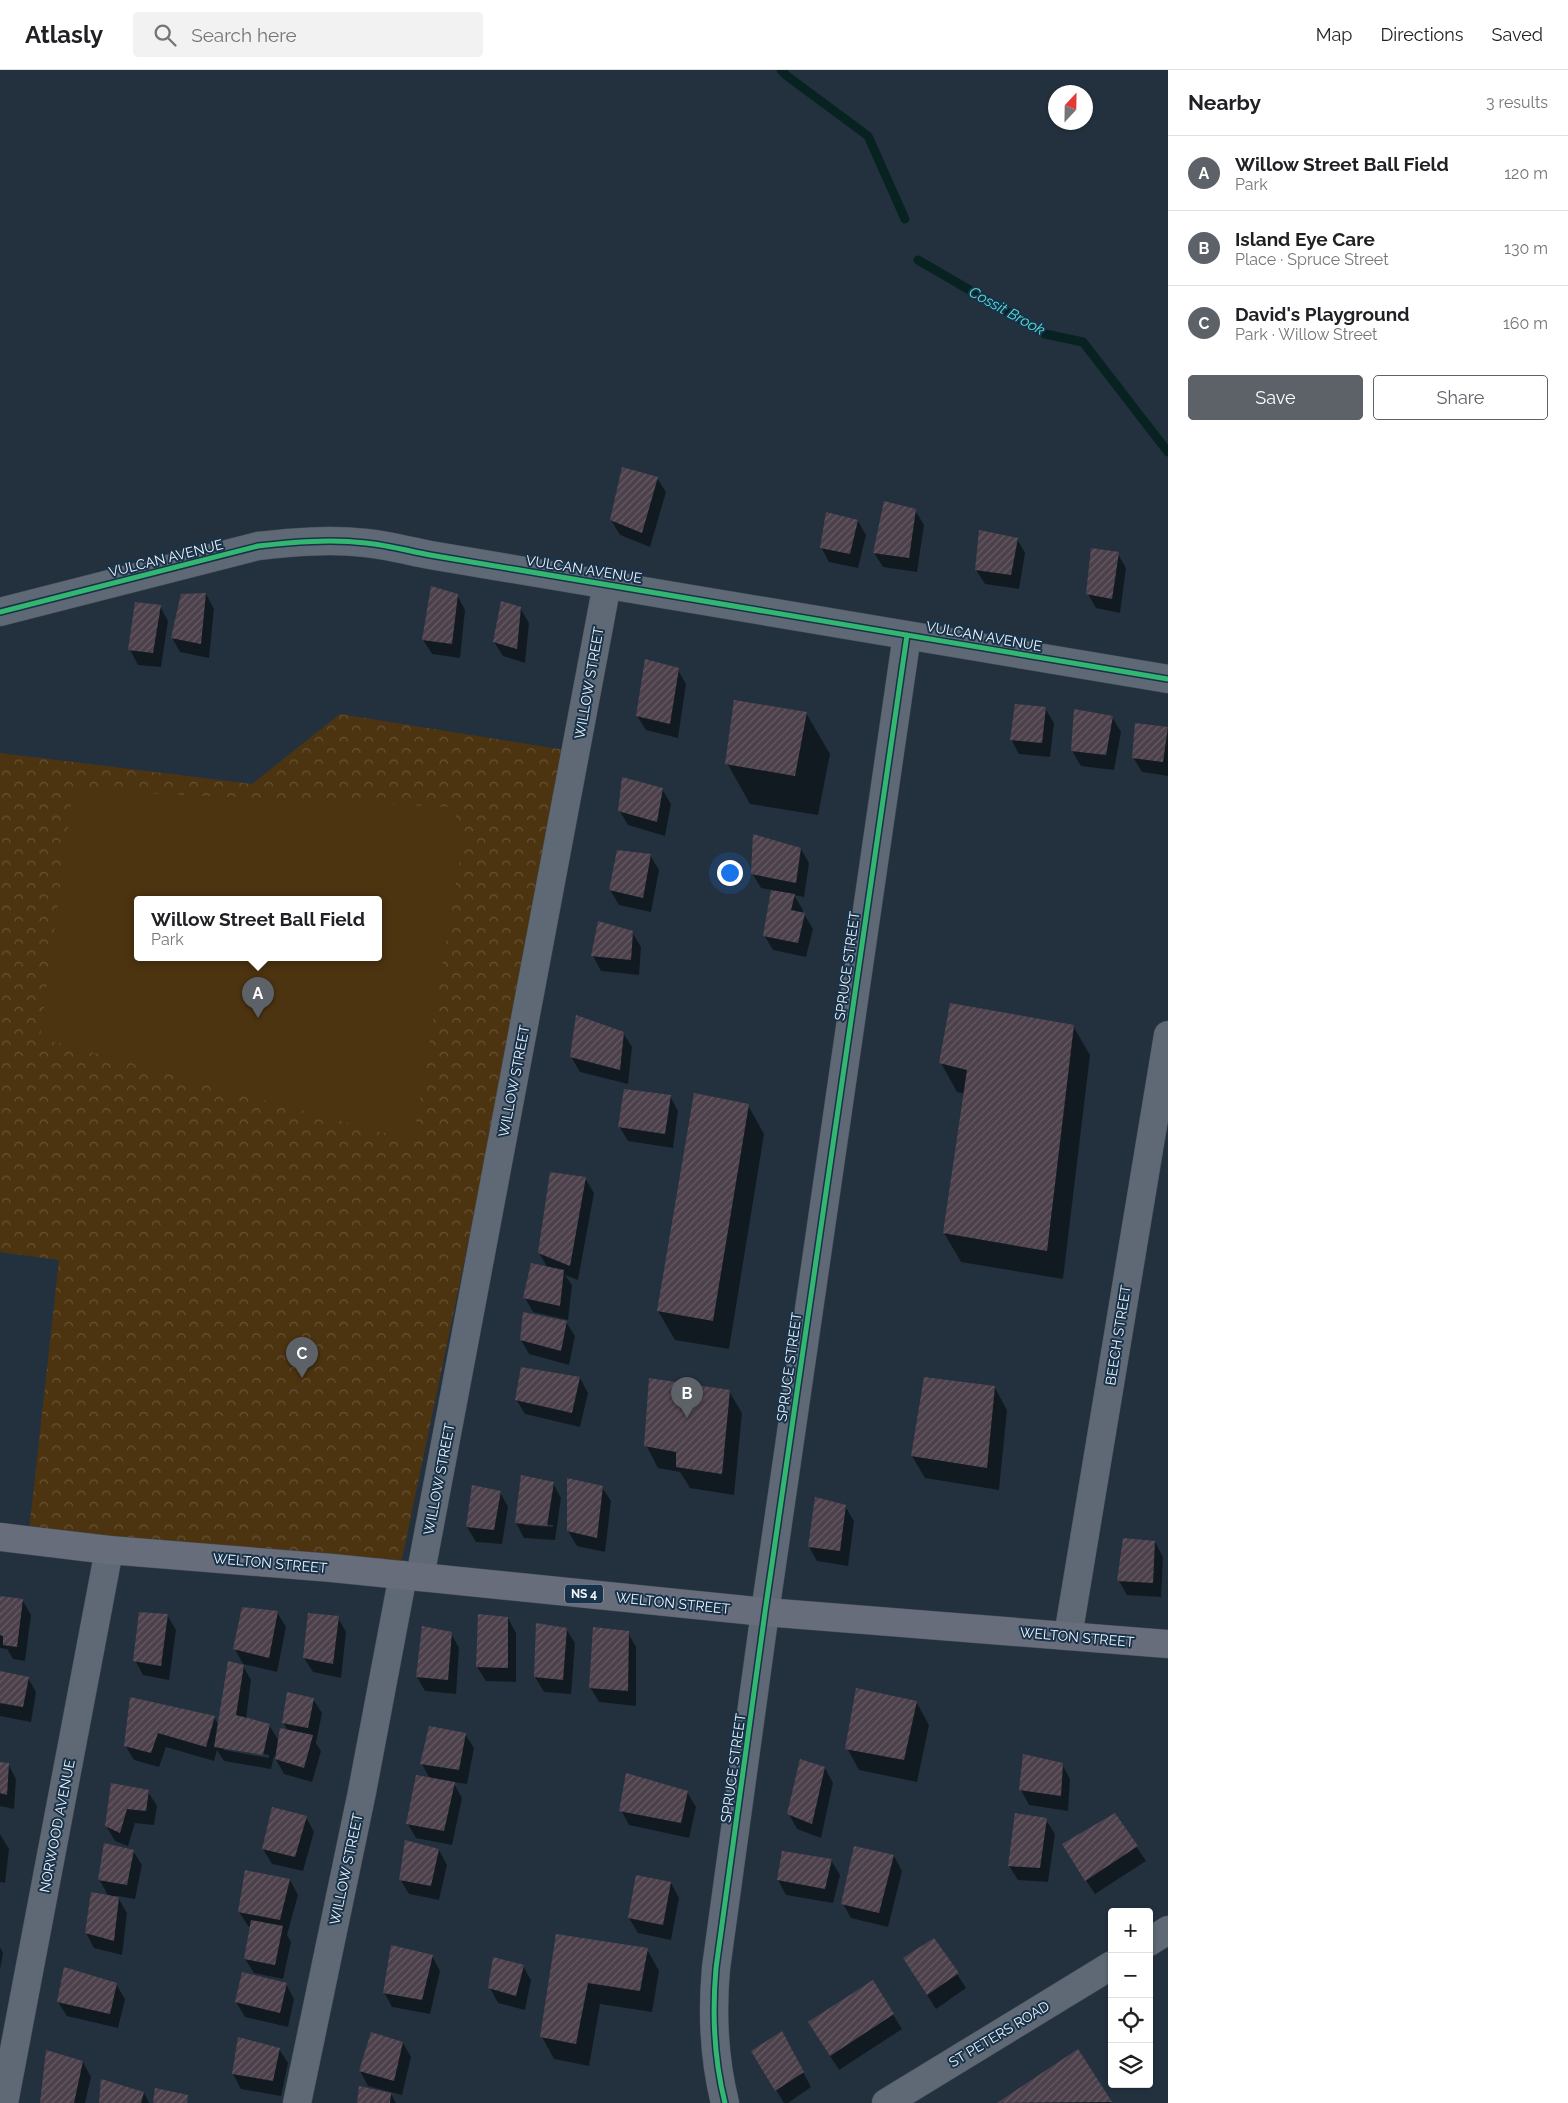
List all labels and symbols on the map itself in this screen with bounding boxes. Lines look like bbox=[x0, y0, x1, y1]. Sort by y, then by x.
north arrow bbox=[1048, 85, 1093, 130]
water label: Cossit Brook bbox=[966, 283, 1048, 339]
street label: VULCAN AVENUE bbox=[107, 536, 225, 580]
street label: VULCAN AVENUE bbox=[525, 552, 643, 586]
street label: VULCAN AVENUE bbox=[925, 618, 1043, 654]
street label: WILLOW STREET bbox=[571, 625, 607, 740]
your location bbox=[717, 860, 743, 886]
street label: SPRUCE STREET bbox=[831, 910, 863, 1022]
pin: A bbox=[242, 977, 274, 1018]
street label: WILLOW STREET bbox=[495, 1023, 533, 1138]
street label: BEECH STREET bbox=[1102, 1283, 1134, 1386]
street label: SPRUCE STREET bbox=[773, 1311, 805, 1423]
pin: C bbox=[286, 1337, 318, 1378]
pin: B bbox=[671, 1377, 703, 1418]
street label: WILLOW STREET bbox=[420, 1421, 458, 1536]
street label: WELTON STREET bbox=[212, 1550, 328, 1576]
road number: NS 4 bbox=[565, 1585, 603, 1604]
street label: WELTON STREET bbox=[615, 1589, 731, 1617]
street label: WELTON STREET bbox=[1019, 1624, 1135, 1650]
street label: SPRUCE STREET bbox=[717, 1712, 749, 1824]
street label: NORWOOD AVENUE bbox=[36, 1758, 78, 1894]
street label: WILLOW STREET bbox=[326, 1811, 366, 1926]
street label: ST PETERS ROAD bbox=[946, 1998, 1052, 2070]

